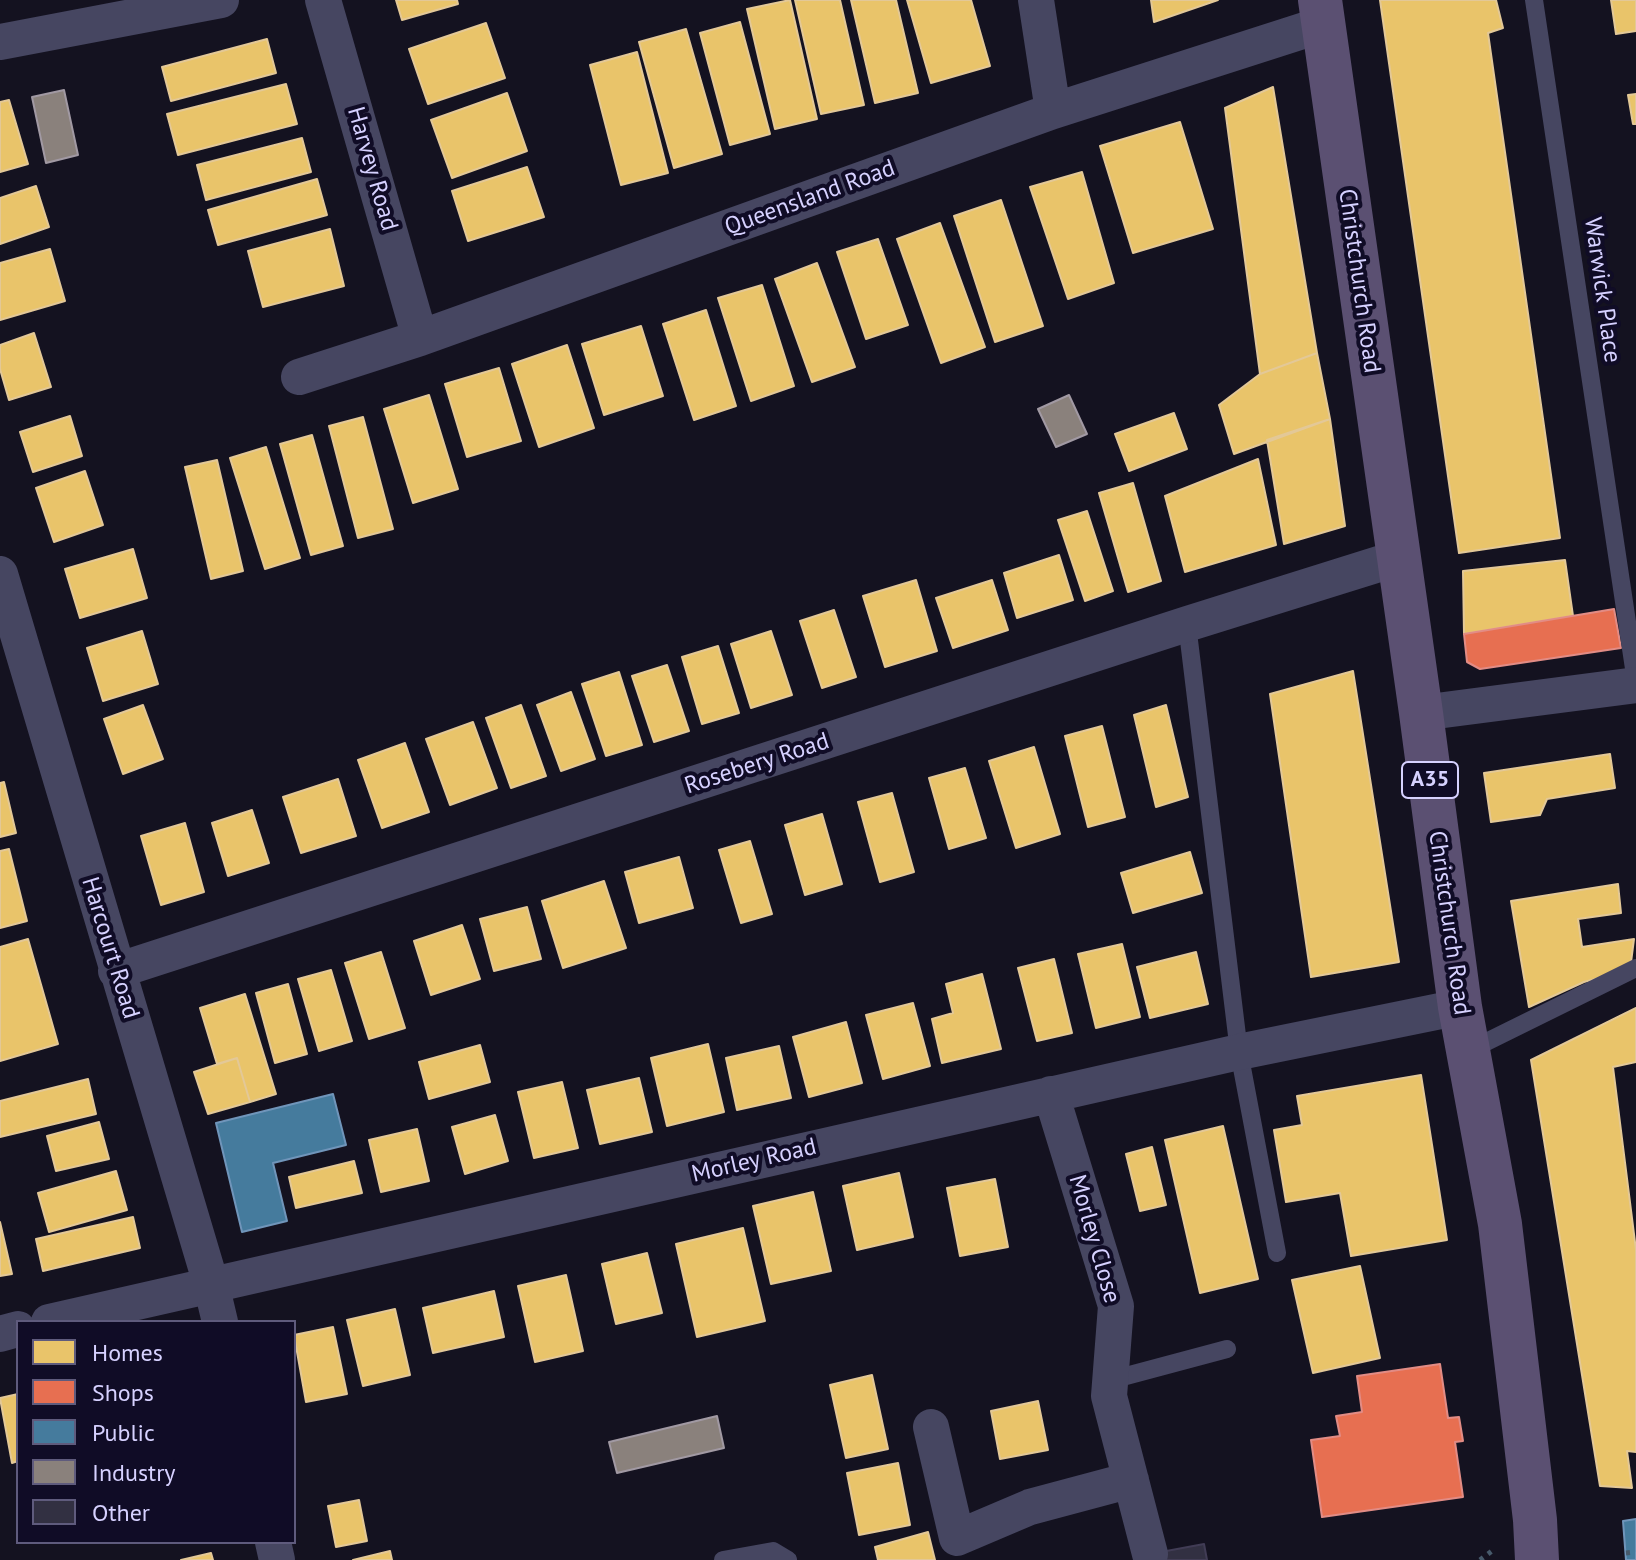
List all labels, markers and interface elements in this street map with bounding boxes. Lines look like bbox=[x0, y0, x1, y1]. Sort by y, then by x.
street label: Harvey Road bbox=[341, 104, 403, 234]
street label: Queensland Road bbox=[721, 154, 899, 242]
street label: Christchurch Road bbox=[1332, 187, 1386, 375]
street label: Warwick Place bbox=[1578, 215, 1626, 365]
street label: Rosebery Road bbox=[681, 727, 833, 801]
road number: A35 bbox=[1402, 762, 1458, 798]
street label: Christchurch Road bbox=[1422, 829, 1476, 1017]
street label: Harcourt Road bbox=[75, 874, 145, 1022]
street label: Morley Road bbox=[689, 1133, 819, 1189]
street label: Morley Close bbox=[1062, 1172, 1126, 1306]
legend bbox=[16, 1320, 296, 1544]
text: Homes bbox=[92, 1337, 163, 1368]
text: Shops bbox=[92, 1377, 154, 1408]
text: Public bbox=[92, 1417, 155, 1448]
text: Industry bbox=[92, 1457, 176, 1488]
text: Other bbox=[92, 1497, 150, 1528]

